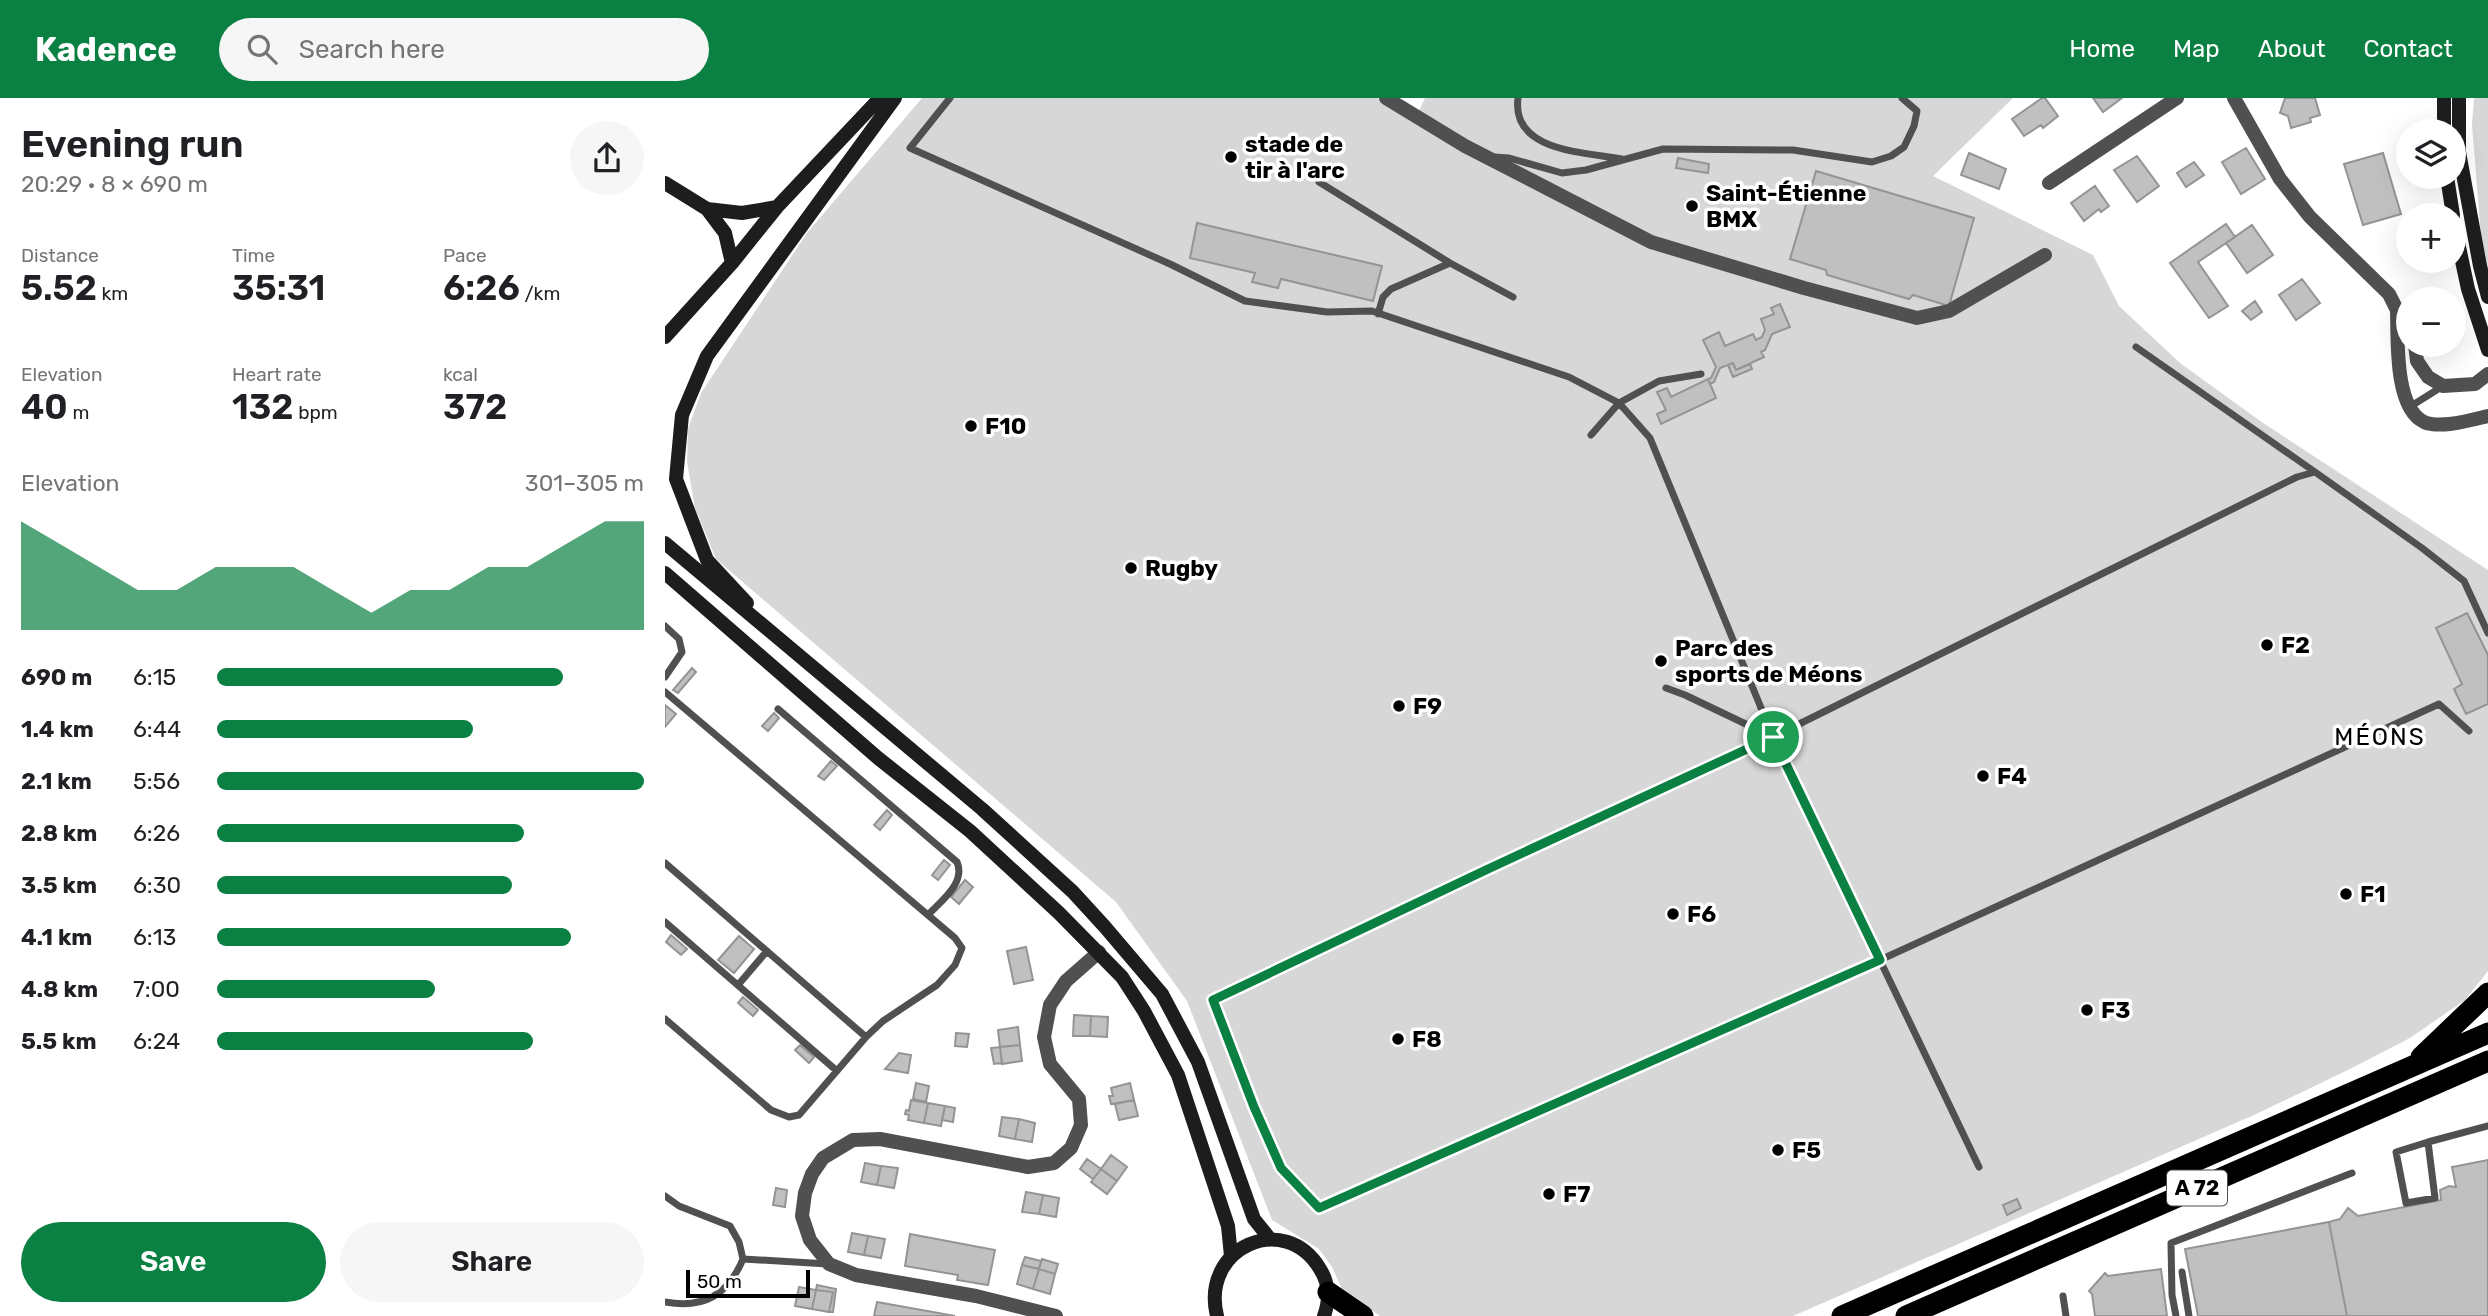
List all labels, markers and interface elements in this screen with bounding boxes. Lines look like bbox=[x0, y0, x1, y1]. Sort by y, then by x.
search box bbox=[219, 18, 709, 81]
text: Kadence bbox=[35, 30, 177, 69]
icon: search bbox=[243, 30, 281, 68]
text: Search here bbox=[299, 34, 445, 65]
text: Home bbox=[2069, 35, 2135, 63]
text: Map bbox=[2173, 35, 2220, 63]
text: About bbox=[2258, 35, 2326, 63]
text: Contact bbox=[2364, 35, 2453, 63]
map controls bbox=[2396, 119, 2466, 357]
button: layers bbox=[2396, 119, 2466, 189]
text: Evening run bbox=[21, 121, 244, 167]
button: share bbox=[570, 121, 644, 195]
place label: stade de tir à l'arc bbox=[1245, 130, 1345, 184]
marker: stade de tir à l'arc bbox=[1223, 149, 1239, 165]
text: 20:29 · 8 × 690 m bbox=[21, 170, 208, 198]
place label: Saint-Étienne BMX bbox=[1706, 179, 1866, 233]
marker: Saint-Étienne BMX bbox=[1684, 198, 1700, 214]
button: + bbox=[2396, 203, 2466, 273]
text: Distance bbox=[21, 244, 99, 267]
text: Time bbox=[232, 244, 275, 267]
text: Pace bbox=[443, 244, 487, 267]
text: 5.52 bbox=[21, 267, 97, 309]
text: 35:31 bbox=[232, 267, 325, 309]
text: 6:26 bbox=[443, 267, 520, 309]
text: km bbox=[97, 282, 128, 305]
text: /km bbox=[520, 282, 560, 305]
button: − bbox=[2396, 287, 2466, 357]
text: Elevation bbox=[21, 363, 102, 386]
text: Heart rate bbox=[232, 363, 322, 386]
text: kcal bbox=[443, 363, 478, 386]
text: 40 bbox=[21, 386, 68, 428]
text: 132 bbox=[232, 386, 294, 428]
text: 372 bbox=[443, 386, 507, 428]
text: m bbox=[68, 401, 89, 424]
text: bpm bbox=[294, 401, 338, 424]
place label: F10 bbox=[985, 412, 1026, 440]
marker: F10 bbox=[963, 418, 979, 434]
text: Elevation bbox=[21, 469, 120, 497]
text: 301–305 m bbox=[525, 469, 644, 497]
place label: Rugby bbox=[1145, 554, 1218, 582]
marker: Rugby bbox=[1123, 560, 1139, 576]
place label: F2 bbox=[2281, 631, 2310, 659]
place label: Parc des sports de Méons bbox=[1675, 634, 1863, 688]
marker: F2 bbox=[2259, 637, 2275, 653]
marker: Parc des sports de Méons bbox=[1653, 653, 1669, 669]
text: 690 m bbox=[21, 663, 92, 691]
text: 6:15 bbox=[133, 663, 176, 691]
place label: F9 bbox=[1413, 692, 1442, 720]
marker: F9 bbox=[1391, 698, 1407, 714]
pin bbox=[1743, 707, 1803, 767]
text: 1.4 km bbox=[21, 715, 94, 743]
text: 6:44 bbox=[133, 715, 181, 743]
icon: arrive bbox=[1754, 718, 1792, 756]
district label: MÉONS bbox=[2334, 723, 2426, 751]
place label: F4 bbox=[1997, 762, 2027, 790]
text: 2.1 km bbox=[21, 767, 92, 795]
text: 5:56 bbox=[133, 767, 180, 795]
marker: F4 bbox=[1975, 768, 1991, 784]
text: 2.8 km bbox=[21, 819, 97, 847]
text: 6:26 bbox=[133, 819, 180, 847]
text: 3.5 km bbox=[21, 871, 97, 899]
text: 6:30 bbox=[133, 871, 181, 899]
place label: F1 bbox=[2360, 880, 2386, 908]
marker: F1 bbox=[2338, 886, 2354, 902]
place label: F6 bbox=[1687, 900, 1716, 928]
marker: F6 bbox=[1665, 906, 1681, 922]
text: 4.1 km bbox=[21, 923, 92, 951]
text: 6:13 bbox=[133, 923, 176, 951]
text: 4.8 km bbox=[21, 975, 98, 1003]
text: 7:00 bbox=[133, 975, 180, 1003]
place label: F3 bbox=[2101, 996, 2130, 1024]
marker: F3 bbox=[2079, 1002, 2095, 1018]
place label: F8 bbox=[1412, 1025, 1442, 1053]
text: 5.5 km bbox=[21, 1027, 97, 1055]
text: 6:24 bbox=[133, 1027, 180, 1055]
marker: F8 bbox=[1390, 1031, 1406, 1047]
place label: F5 bbox=[1792, 1136, 1821, 1164]
marker: F5 bbox=[1770, 1142, 1786, 1158]
road number: A 72 bbox=[2167, 1170, 2227, 1206]
place label: F7 bbox=[1563, 1180, 1590, 1208]
marker: F7 bbox=[1541, 1186, 1557, 1202]
button: Save bbox=[21, 1222, 326, 1302]
button: Share bbox=[340, 1222, 644, 1302]
scale bar bbox=[686, 1267, 810, 1299]
text: 50 m bbox=[697, 1270, 742, 1293]

